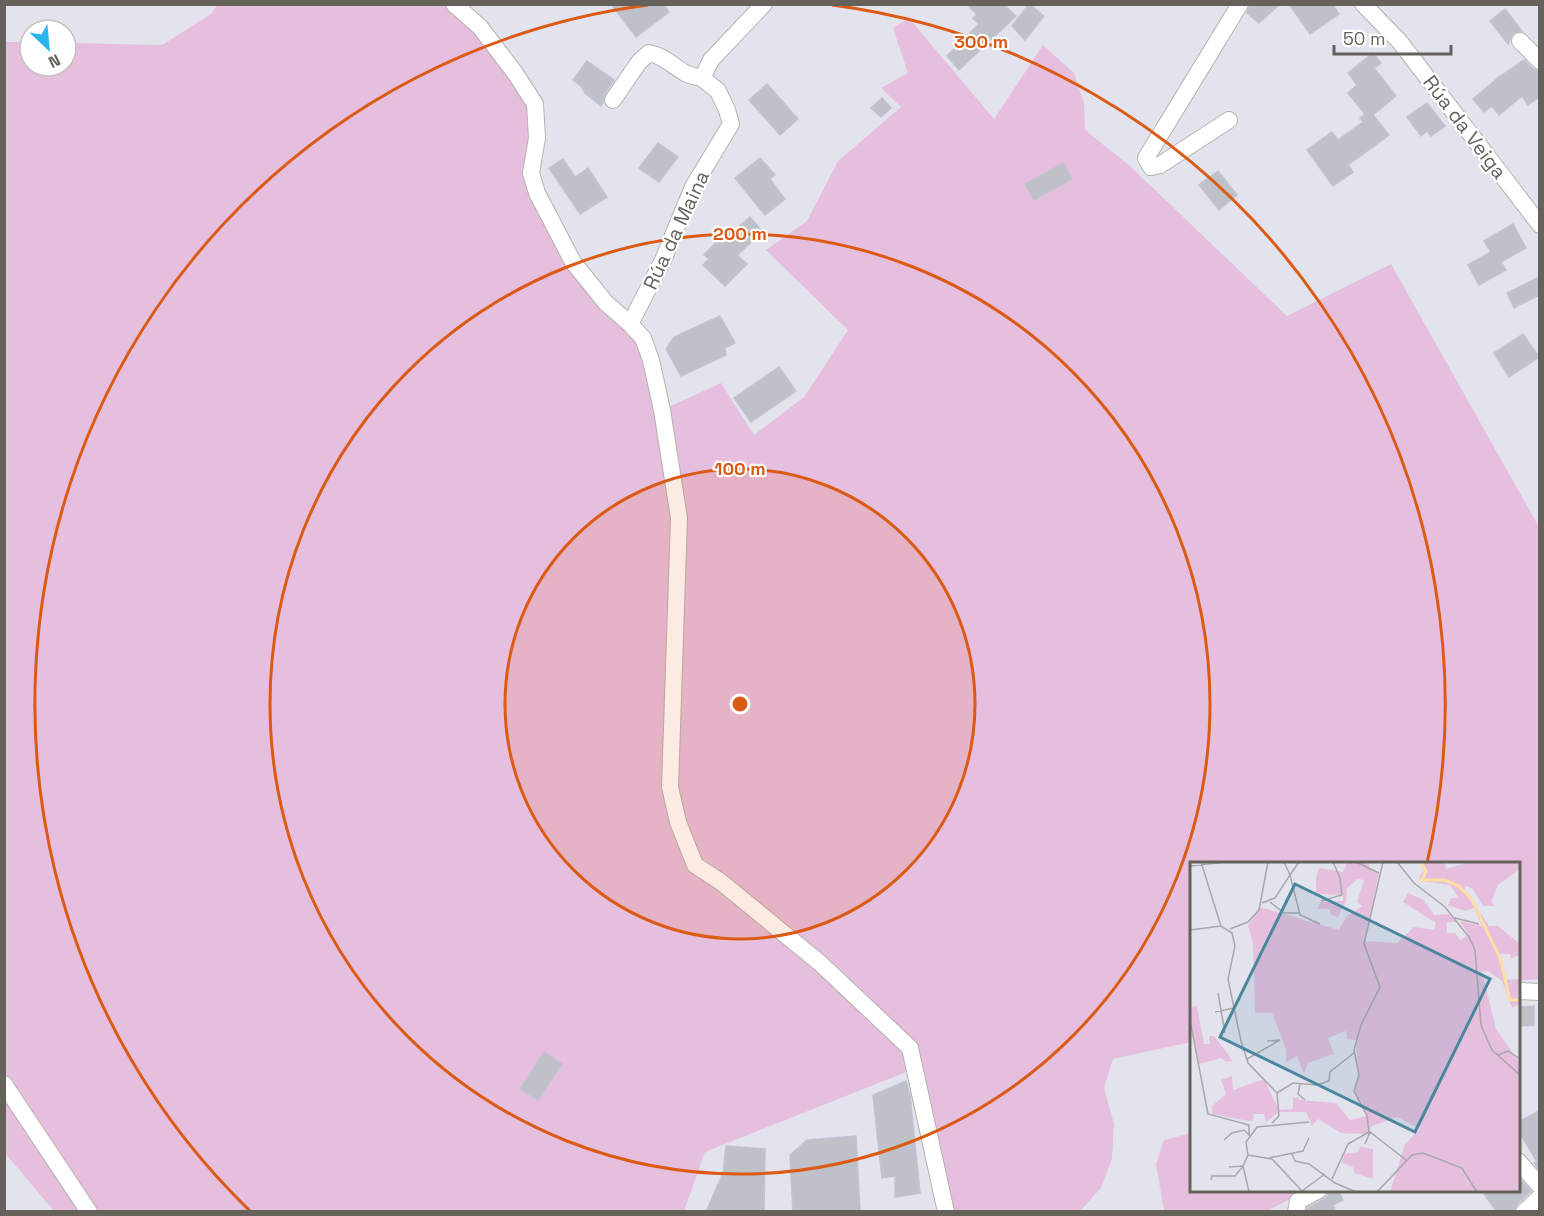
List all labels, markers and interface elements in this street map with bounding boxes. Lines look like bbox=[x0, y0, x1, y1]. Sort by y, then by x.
north arrow bbox=[18, 18, 78, 78]
scale bar bbox=[1334, 18, 1451, 56]
text: 50 m bbox=[1343, 27, 1385, 50]
text: 300 m bbox=[954, 30, 1008, 53]
text: N bbox=[45, 49, 64, 73]
street label: Rúa da Veiga bbox=[1417, 70, 1513, 184]
street label: Rúa da Maina bbox=[637, 166, 715, 294]
text: 200 m bbox=[713, 222, 767, 245]
text: 100 m bbox=[714, 457, 766, 480]
centre of rings bbox=[730, 694, 750, 714]
inset map bbox=[1190, 862, 1520, 1192]

